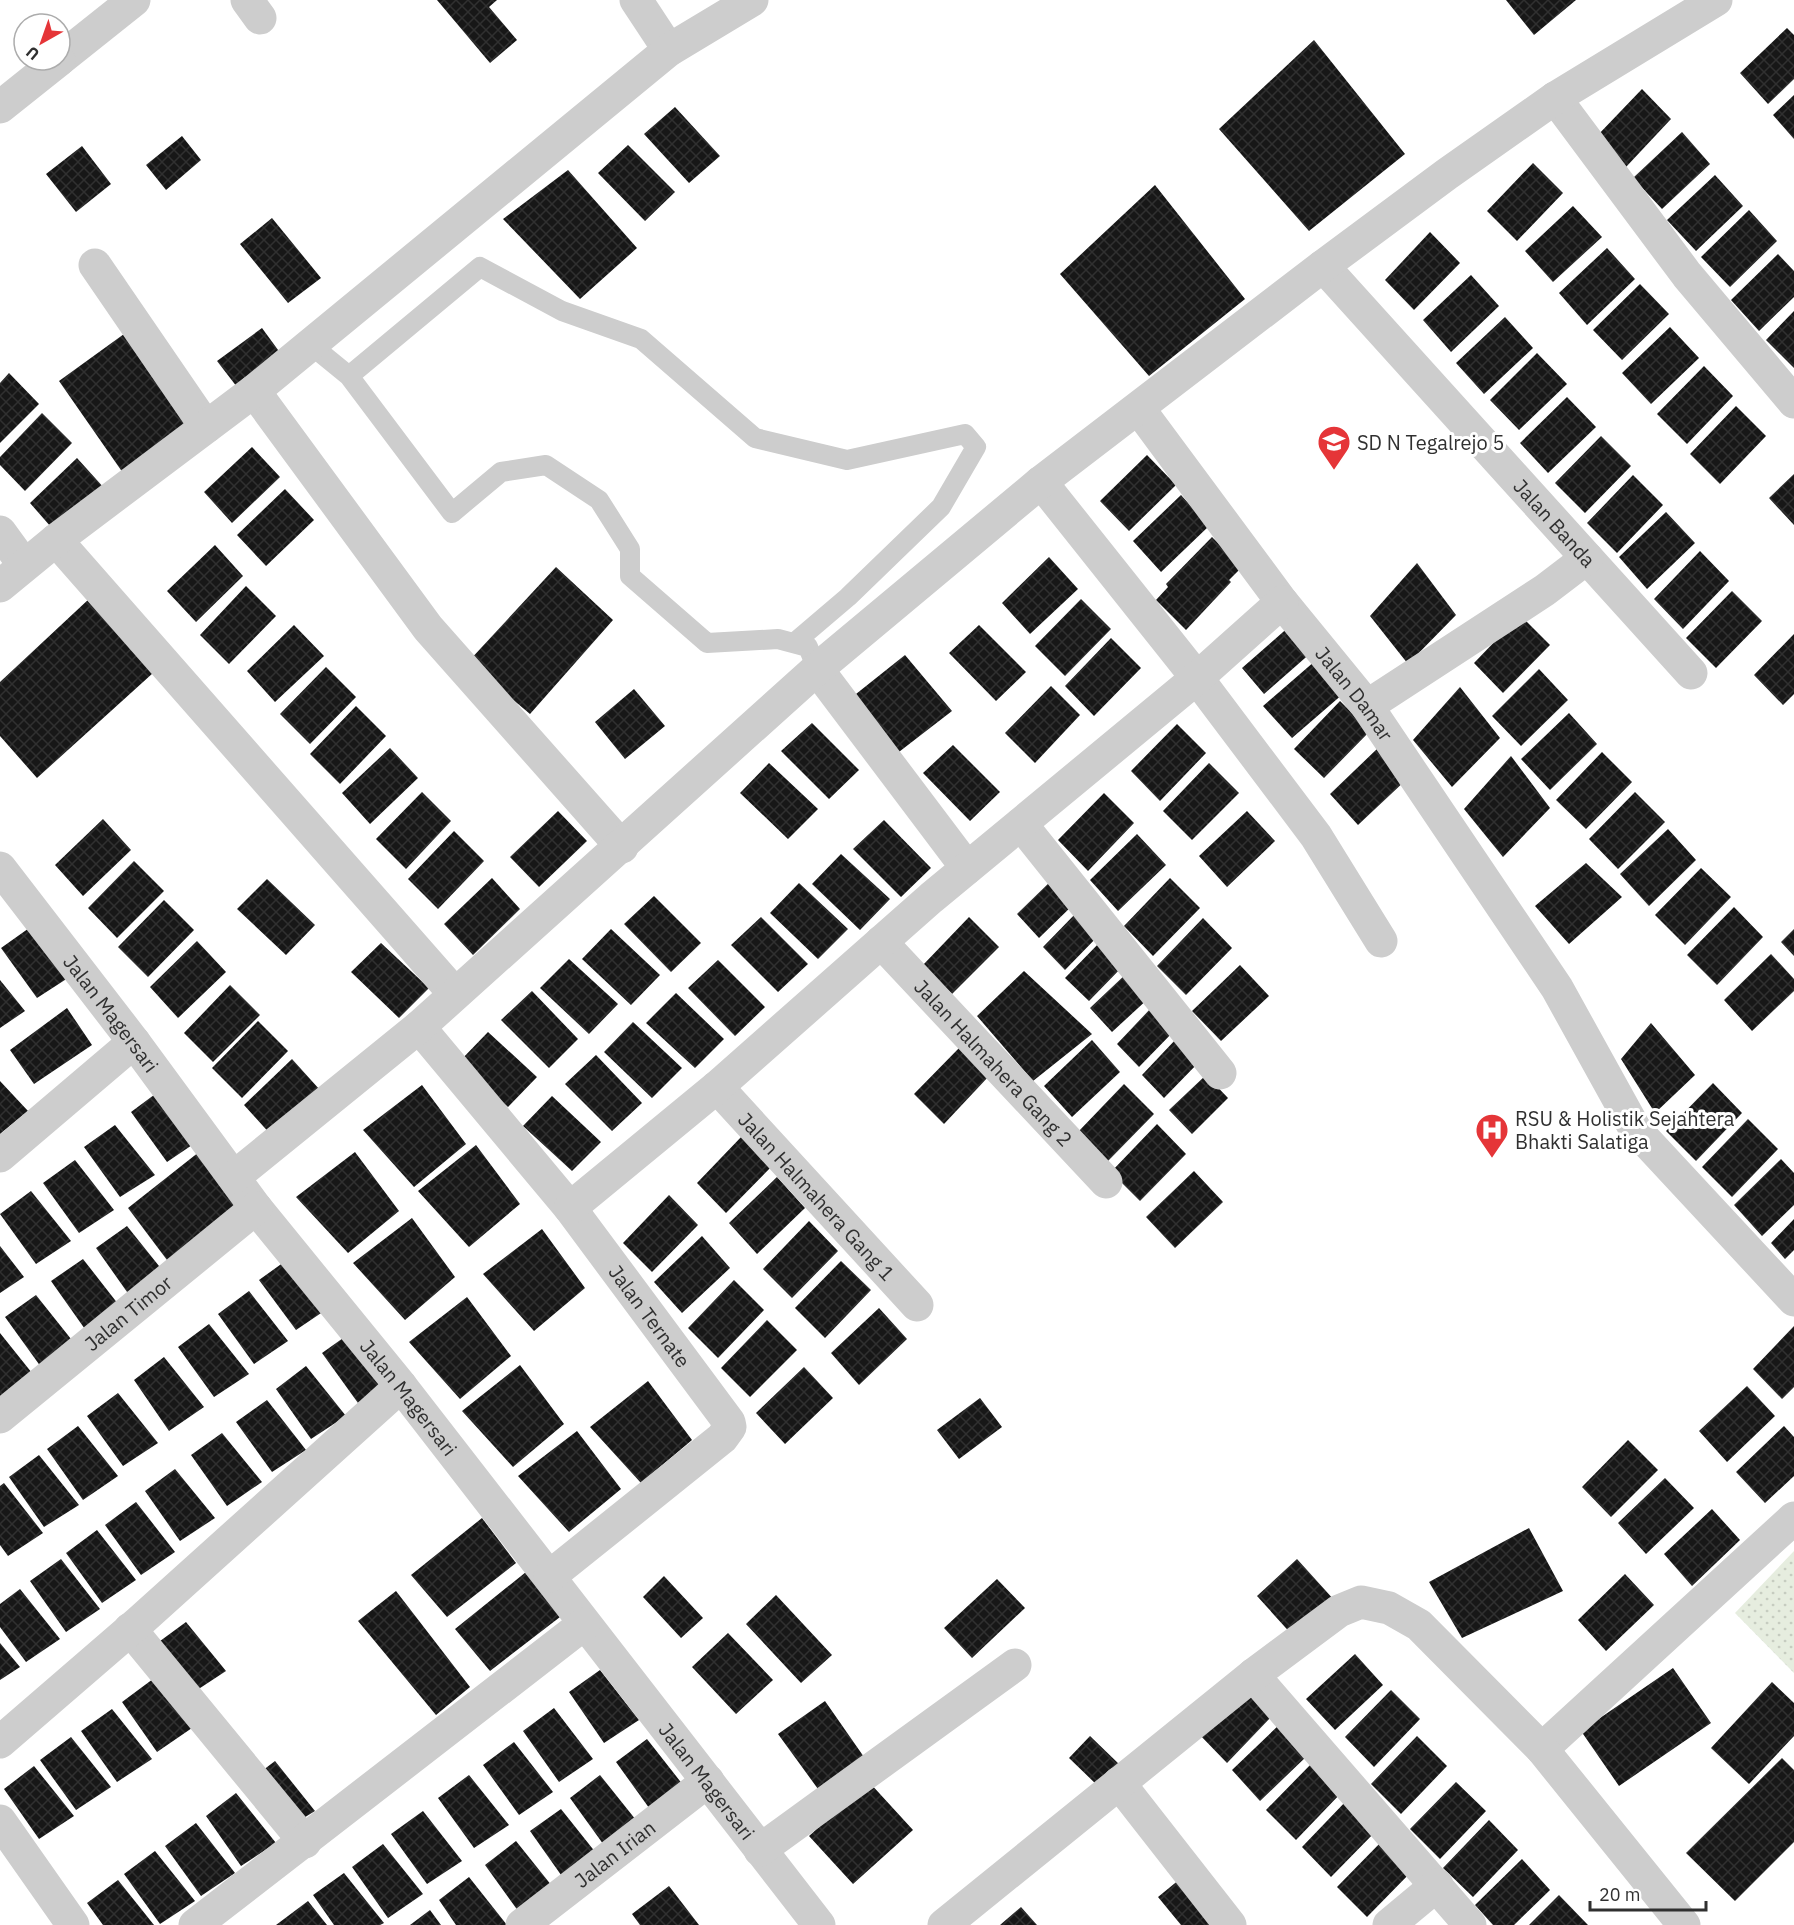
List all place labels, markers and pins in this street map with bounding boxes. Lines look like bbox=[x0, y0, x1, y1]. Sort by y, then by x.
school or university icon: SD N Tegalrejo 5 bbox=[1316, 424, 1352, 471]
place label: SD N Tegalrejo 5 bbox=[1357, 429, 1505, 456]
place label: RSU & Holistik Sejahtera Bhakti Salatiga bbox=[1515, 1105, 1735, 1155]
hospital icon: RSU & Holistik Sejahtera Bhakti Salatiga bbox=[1474, 1112, 1510, 1159]

